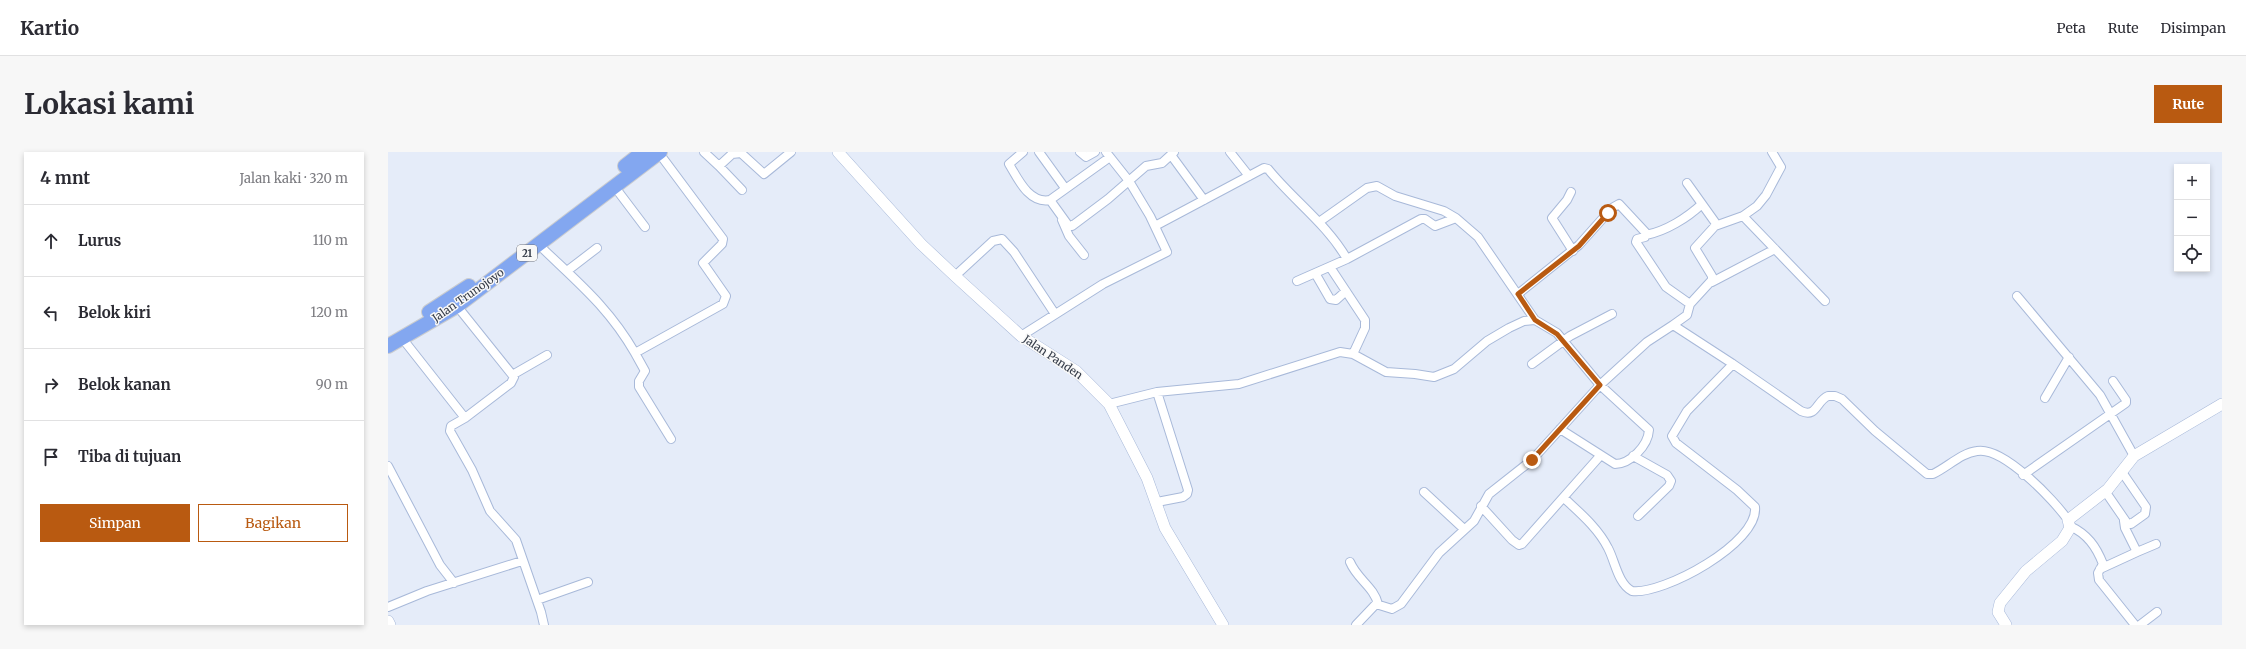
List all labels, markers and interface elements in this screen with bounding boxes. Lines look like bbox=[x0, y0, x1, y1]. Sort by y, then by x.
text: Kartio bbox=[20, 16, 79, 40]
text: Peta bbox=[2057, 19, 2086, 37]
text: Rute bbox=[2108, 19, 2139, 37]
text: Disimpan bbox=[2161, 19, 2226, 37]
button: Rute bbox=[2154, 85, 2222, 123]
text: Lokasi kami bbox=[24, 86, 194, 122]
map controls bbox=[2174, 164, 2210, 272]
button: + bbox=[2174, 164, 2210, 200]
text: 4 mnt bbox=[40, 167, 90, 189]
text: Jalan kaki · 320 m bbox=[240, 170, 348, 187]
button: − bbox=[2174, 200, 2210, 236]
route start bbox=[1599, 204, 1617, 222]
icon: ahead bbox=[40, 230, 62, 252]
text: Lurus bbox=[78, 231, 121, 250]
text: 110 m bbox=[313, 232, 348, 249]
button: locate bbox=[2174, 236, 2210, 272]
road number: 21 bbox=[517, 245, 537, 261]
street label: Jalan Trunojoyo bbox=[429, 265, 507, 325]
icon: left bbox=[40, 302, 62, 324]
text: Belok kiri bbox=[78, 303, 151, 322]
text: 120 m bbox=[310, 304, 348, 321]
street label: Jalan Panden bbox=[1020, 331, 1086, 382]
icon: right bbox=[40, 374, 62, 396]
text: Belok kanan bbox=[78, 375, 171, 394]
text: 90 m bbox=[316, 376, 348, 393]
icon: arrive bbox=[40, 446, 62, 468]
text: Tiba di tujuan bbox=[78, 447, 181, 466]
route end bbox=[1523, 451, 1541, 469]
button: Simpan bbox=[40, 504, 190, 542]
button: Bagikan bbox=[198, 504, 348, 542]

